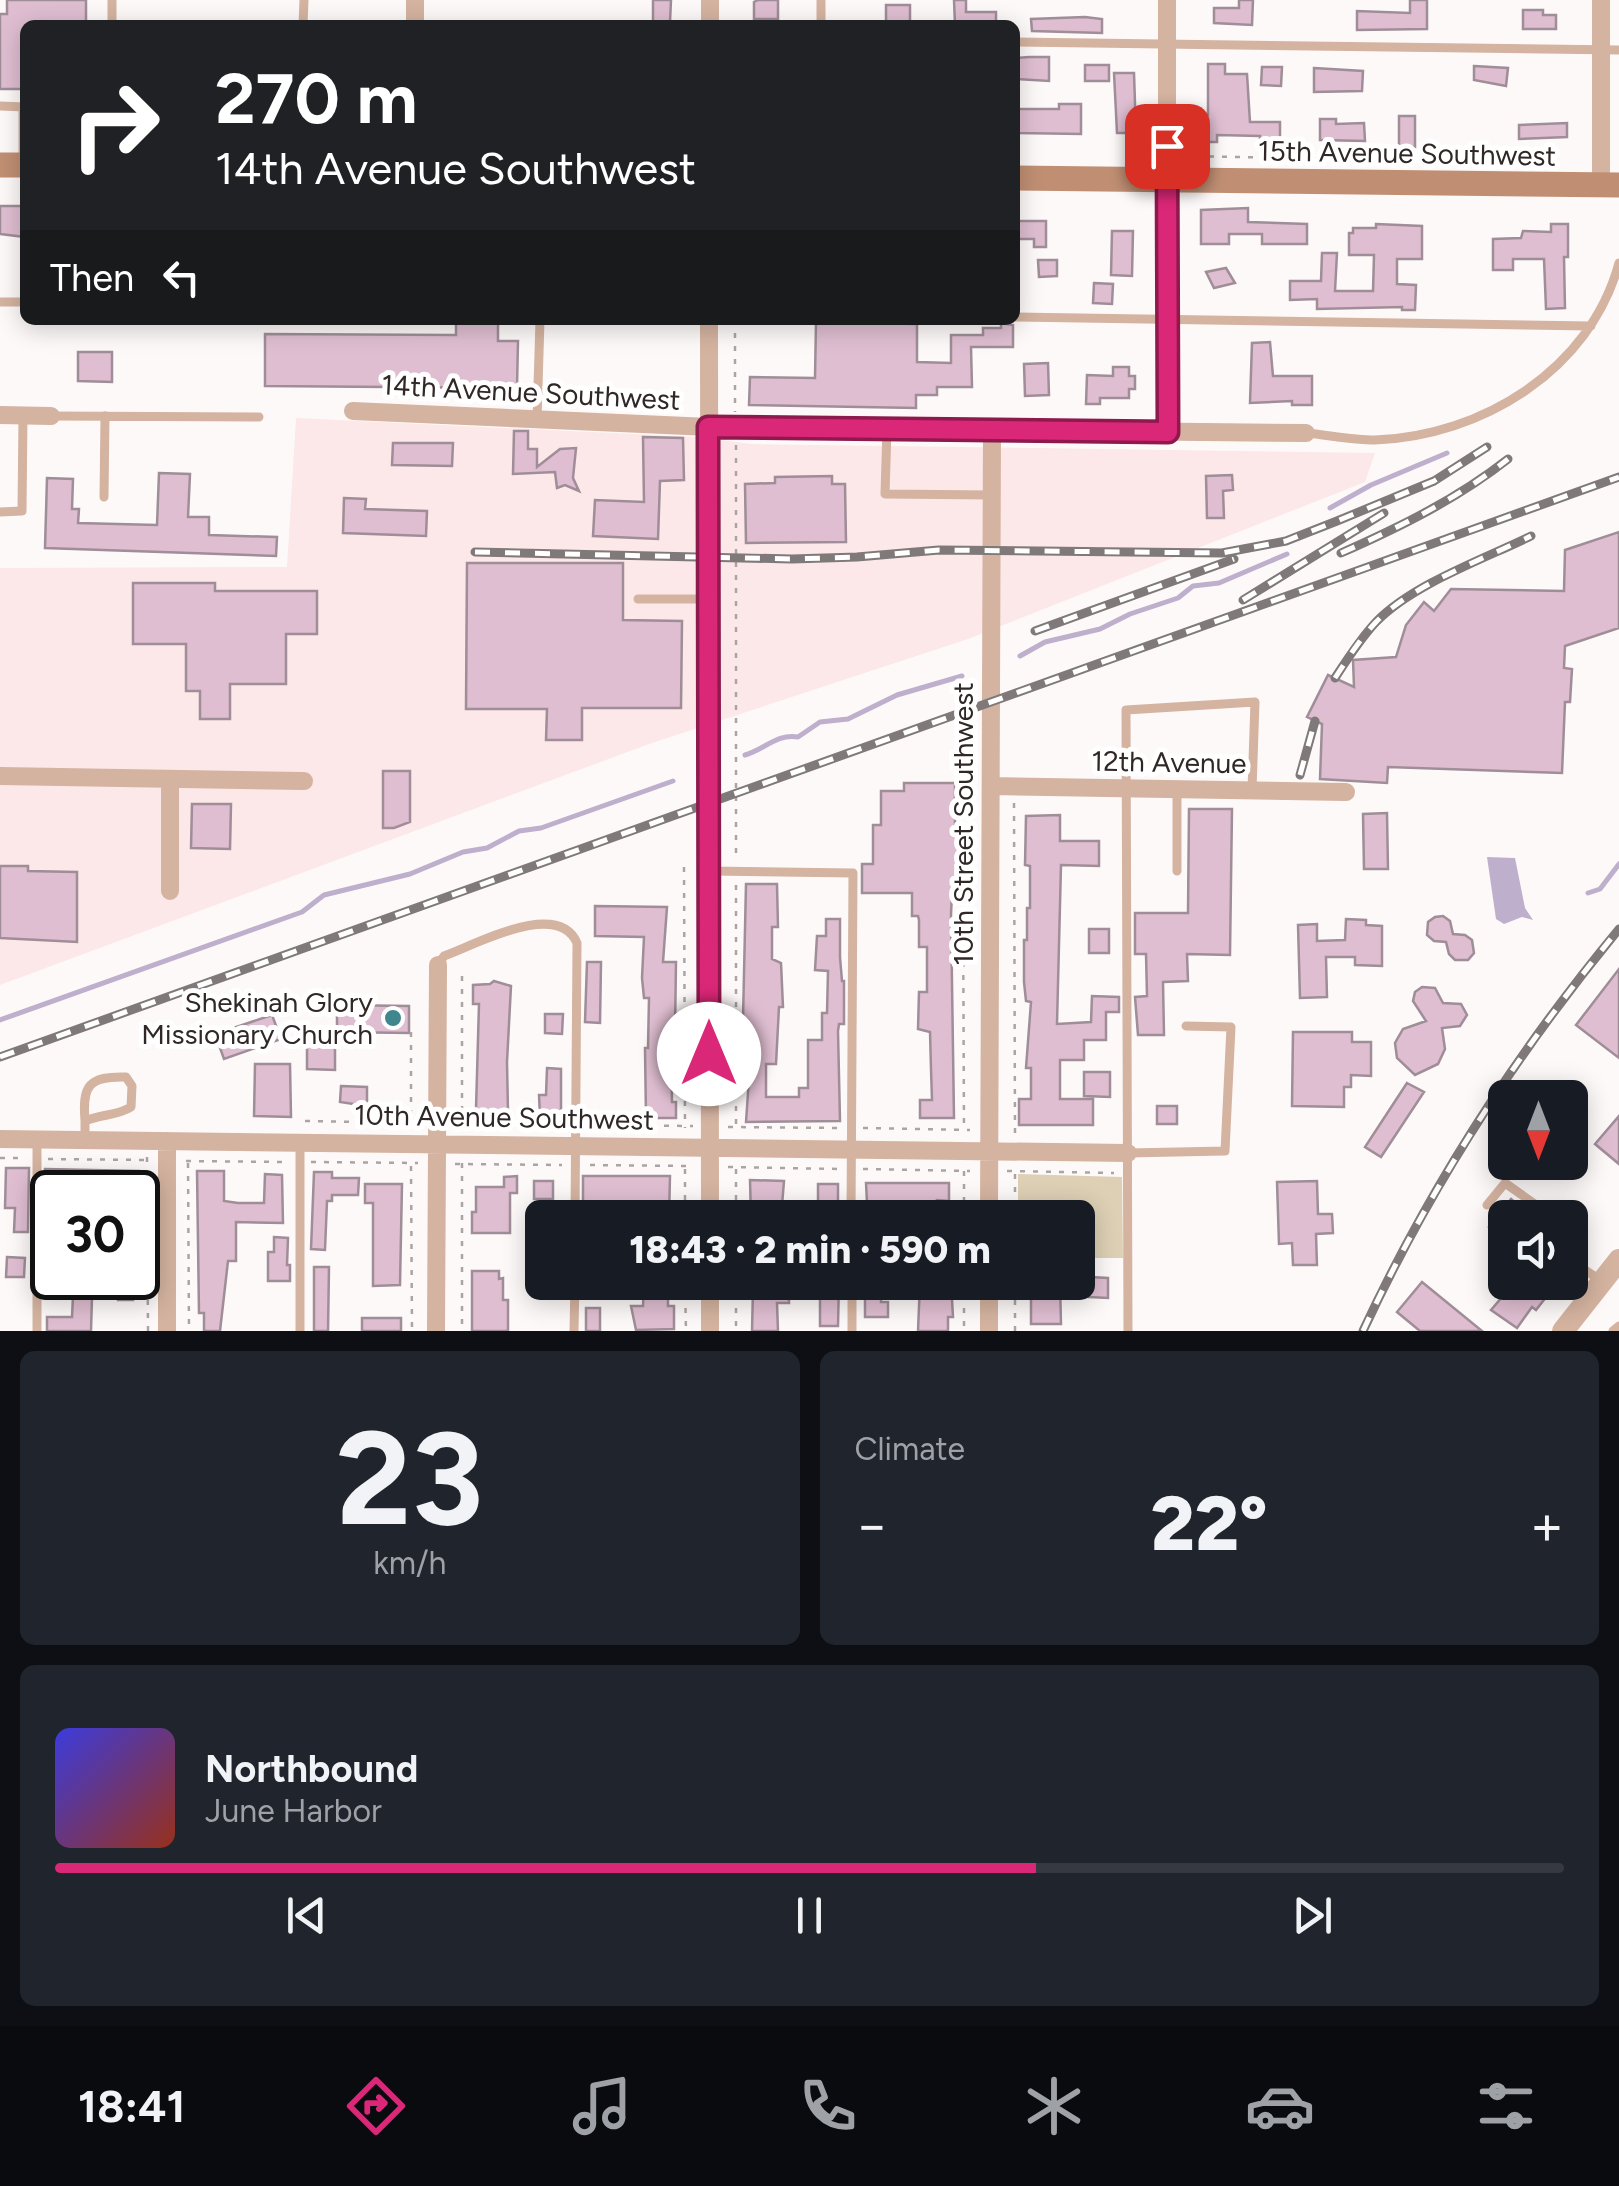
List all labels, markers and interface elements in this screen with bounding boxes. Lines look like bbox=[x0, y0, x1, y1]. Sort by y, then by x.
text: 270 m bbox=[215, 56, 418, 141]
icon: right bbox=[50, 60, 180, 190]
pin bbox=[1125, 104, 1210, 189]
icon: arrive bbox=[1140, 119, 1195, 174]
street label: 15th Avenue Southwest bbox=[1258, 133, 1556, 173]
text: 14th Avenue Southwest bbox=[215, 141, 696, 195]
icon: left bbox=[154, 250, 209, 305]
text: Then bbox=[50, 255, 134, 301]
street label: 14th Avenue Southwest bbox=[381, 367, 681, 417]
street label: 10th Street Southwest bbox=[946, 682, 980, 966]
street label: 12th Avenue bbox=[1091, 744, 1247, 780]
place label: Shekinah Glory Missionary Church bbox=[141, 985, 373, 1051]
position arrow bbox=[657, 1002, 761, 1106]
marker: Shekinah Glory Missionary Church bbox=[382, 1007, 404, 1029]
north arrow bbox=[1488, 1080, 1588, 1180]
map controls bbox=[1488, 1080, 1588, 1300]
street label: 10th Avenue Southwest bbox=[354, 1097, 654, 1137]
speed limit sign: 30 bbox=[30, 1170, 160, 1300]
button: sound bbox=[1488, 1200, 1588, 1300]
text: 18:43 · 2 min · 590 m bbox=[629, 1227, 991, 1273]
text: 23 bbox=[336, 1401, 484, 1557]
text: Climate bbox=[855, 1430, 965, 1468]
text: 22° bbox=[1151, 1479, 1268, 1569]
text: − bbox=[855, 1492, 889, 1558]
text: + bbox=[1530, 1492, 1564, 1558]
text: km/h bbox=[373, 1544, 446, 1582]
text: Northbound bbox=[205, 1746, 418, 1792]
text: June Harbor bbox=[205, 1792, 382, 1830]
icon: previous bbox=[279, 1888, 334, 1943]
icon: pause bbox=[782, 1888, 837, 1943]
icon: next bbox=[1285, 1888, 1340, 1943]
icon: directions bbox=[341, 2071, 411, 2141]
icon: music bbox=[567, 2071, 637, 2141]
icon: phone bbox=[793, 2071, 863, 2141]
icon: climate bbox=[1019, 2071, 1089, 2141]
icon: car bbox=[1245, 2071, 1315, 2141]
icon: filters bbox=[1471, 2071, 1541, 2141]
text: 18:41 bbox=[78, 2079, 186, 2133]

